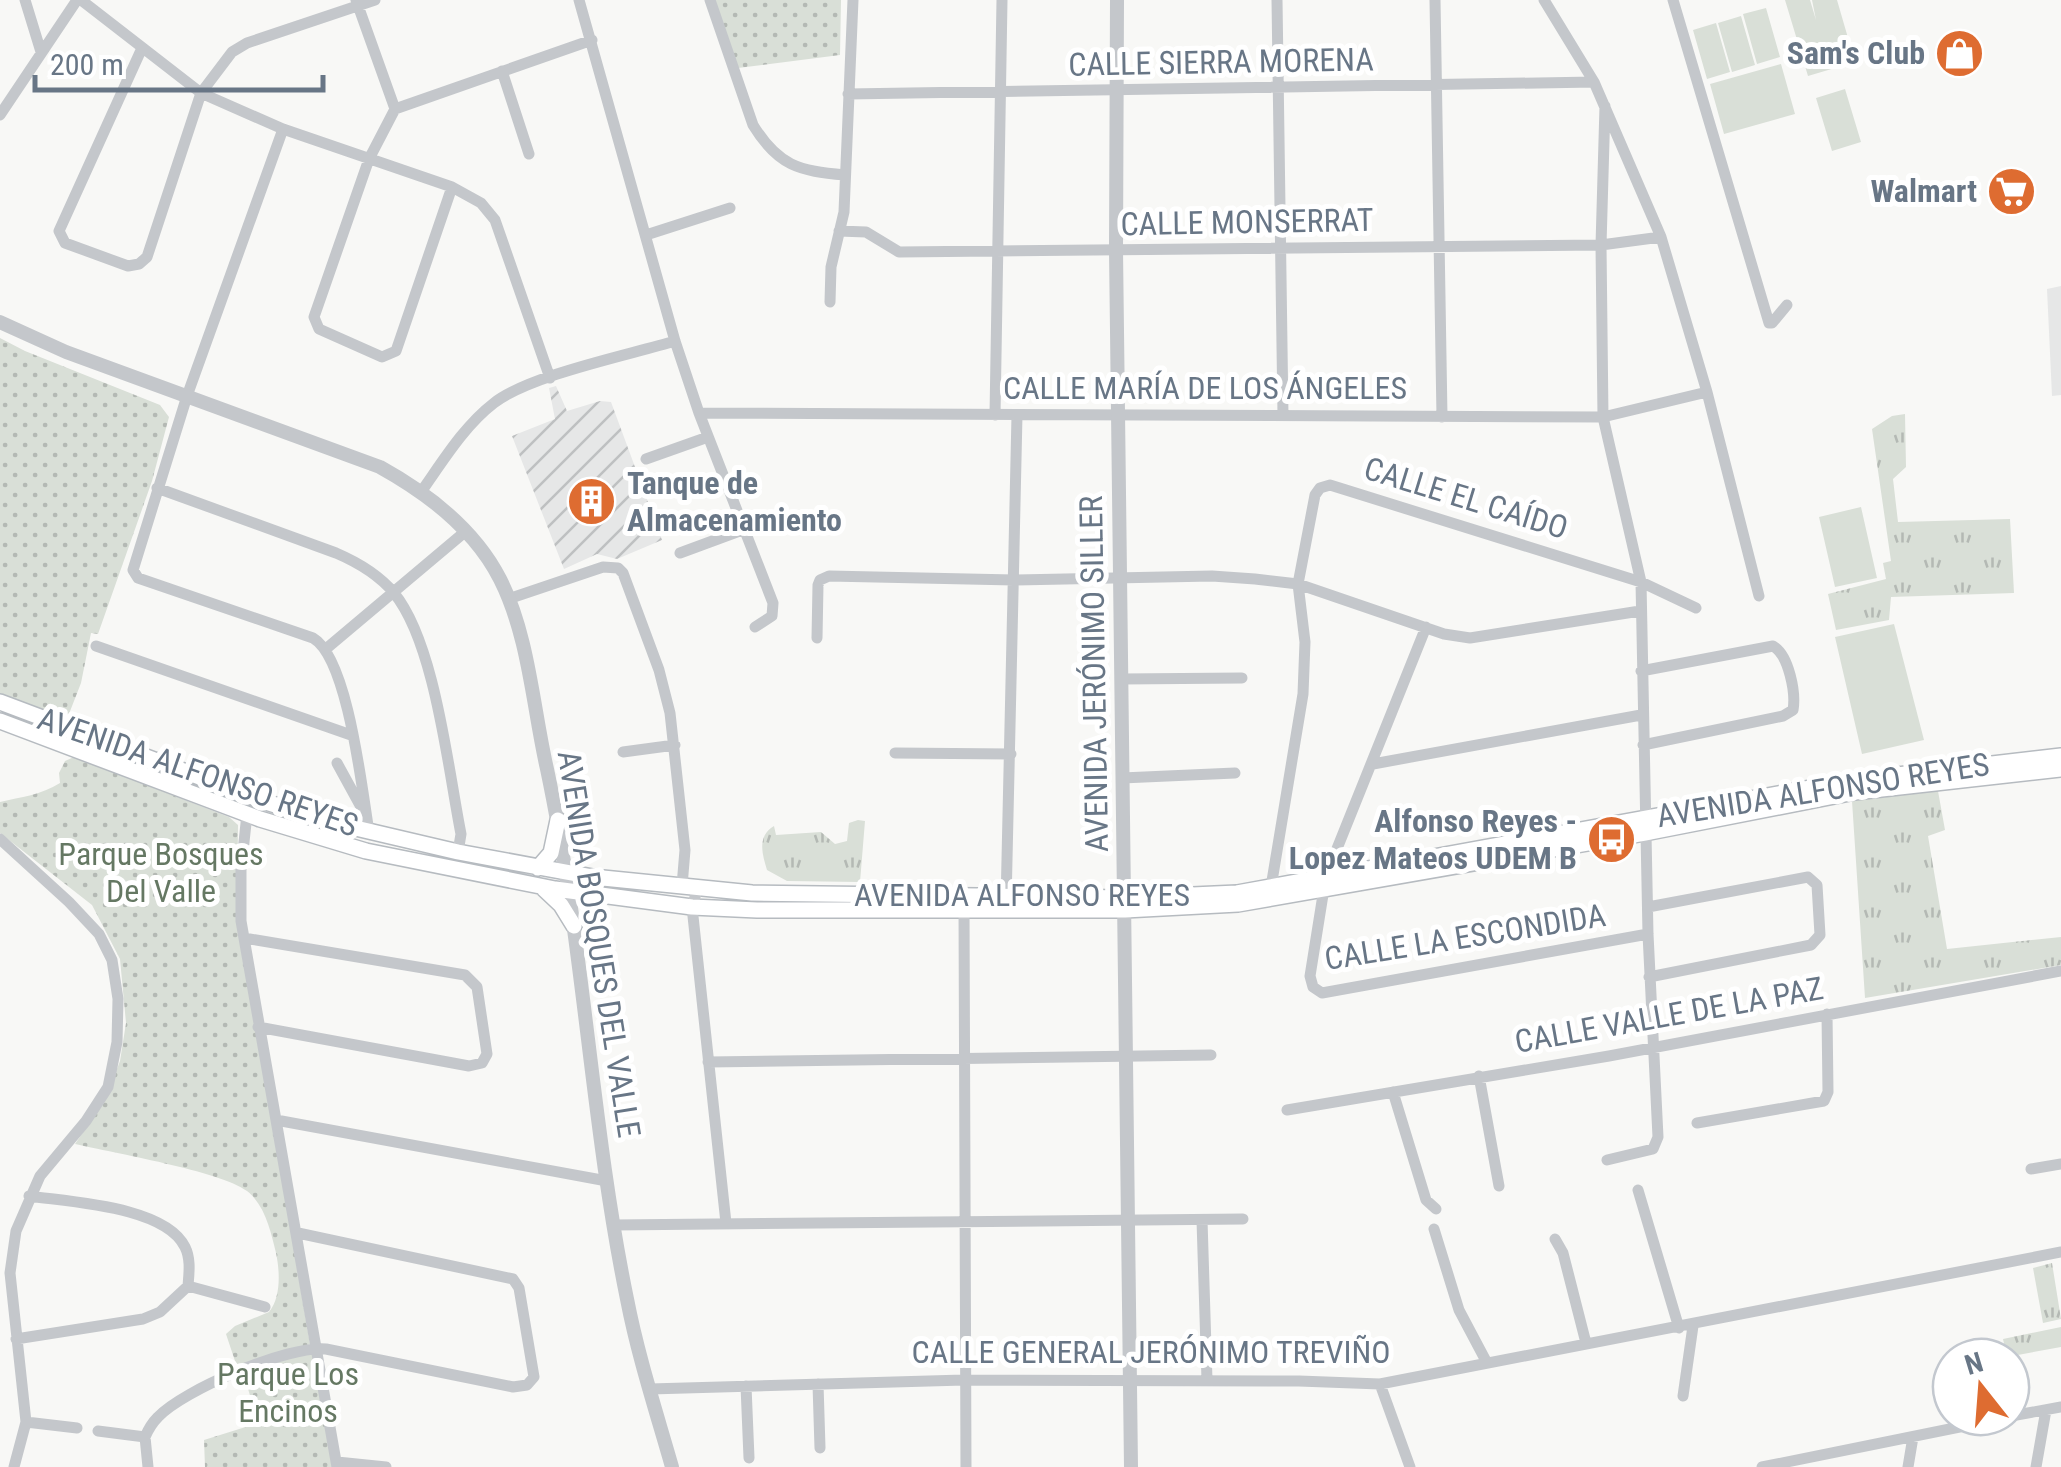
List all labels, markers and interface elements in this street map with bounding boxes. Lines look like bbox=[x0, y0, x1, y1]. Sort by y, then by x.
shop icon: Sam's Club bbox=[1934, 27, 1986, 79]
scale bar bbox=[35, 30, 322, 92]
place label: Sam's Club bbox=[1787, 34, 1925, 72]
street label: CALLE SIERRA MORENA bbox=[1068, 40, 1374, 84]
text: 200 m bbox=[50, 47, 124, 82]
supermarket icon: Walmart bbox=[1986, 165, 2038, 217]
place label: Walmart bbox=[1870, 172, 1977, 210]
street label: CALLE MONSERRAT bbox=[1120, 201, 1374, 243]
street label: CALLE MARÍA DE LOS ÁNGELES bbox=[1003, 369, 1407, 407]
street label: CALLE EL CAÍDO bbox=[1360, 449, 1572, 547]
place label: Tanque de Almacenamiento bbox=[627, 464, 842, 539]
building icon: Tanque de Almacenamiento bbox=[566, 475, 618, 527]
street label: AVENIDA JERÓNIMO SILLER bbox=[1072, 495, 1116, 853]
street label: AVENIDA ALFONSO REYES bbox=[33, 699, 363, 845]
street label: AVENIDA ALFONSO REYES bbox=[1654, 745, 1992, 835]
street label: AVENIDA BOSQUES DEL VALLE bbox=[550, 748, 648, 1140]
place label: Alfonso Reyes - Lopez Mateos UDEM B bbox=[1289, 802, 1577, 877]
bus stop icon: Alfonso Reyes - Lopez Mateos UDEM B bbox=[1586, 813, 1638, 865]
park label: Parque Bosques Del Valle bbox=[58, 835, 264, 910]
street label: AVENIDA ALFONSO REYES bbox=[854, 876, 1190, 914]
street label: CALLE LA ESCONDIDA bbox=[1322, 896, 1608, 978]
street label: CALLE VALLE DE LA PAZ bbox=[1512, 969, 1826, 1061]
street label: CALLE GENERAL JERÓNIMO TREVIÑO bbox=[912, 1333, 1390, 1371]
north arrow bbox=[1931, 1337, 2031, 1437]
text: N bbox=[1961, 1345, 1987, 1382]
park label: Parque Los Encinos bbox=[217, 1355, 359, 1430]

